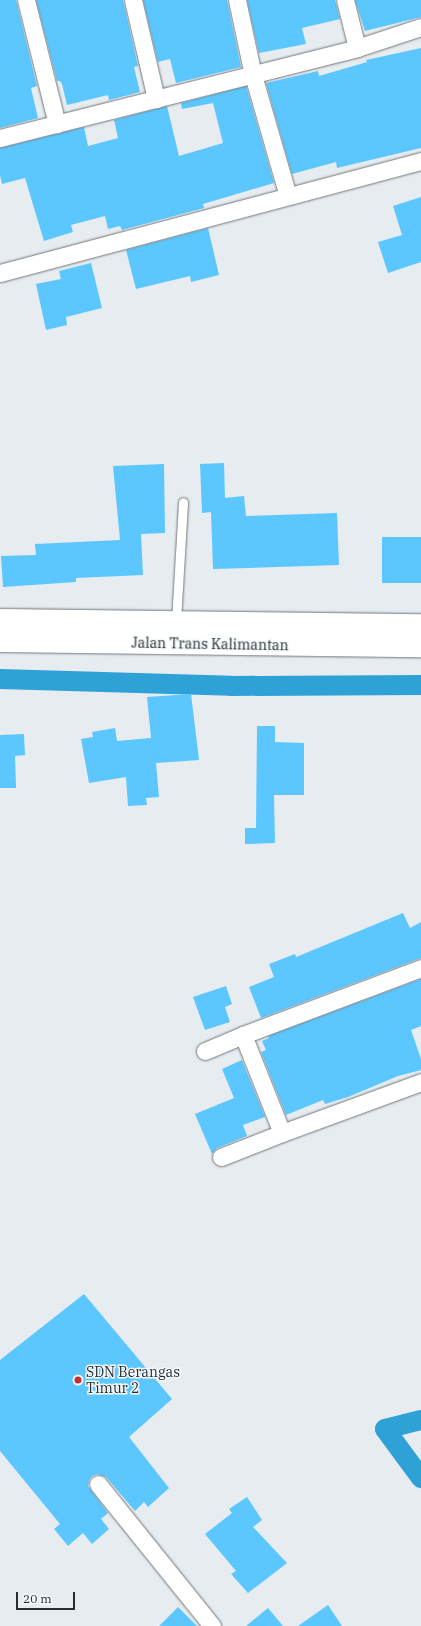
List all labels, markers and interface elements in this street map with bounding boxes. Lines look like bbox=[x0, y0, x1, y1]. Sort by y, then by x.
street label: Jalan Trans Kalimantan bbox=[131, 634, 289, 654]
place label: SDN Berangas Timur 2 bbox=[86, 1364, 180, 1396]
marker: SDN Berangas Timur 2 bbox=[73, 1375, 83, 1385]
scale bar bbox=[18, 1584, 77, 1610]
text: 20 m bbox=[23, 1591, 52, 1606]

